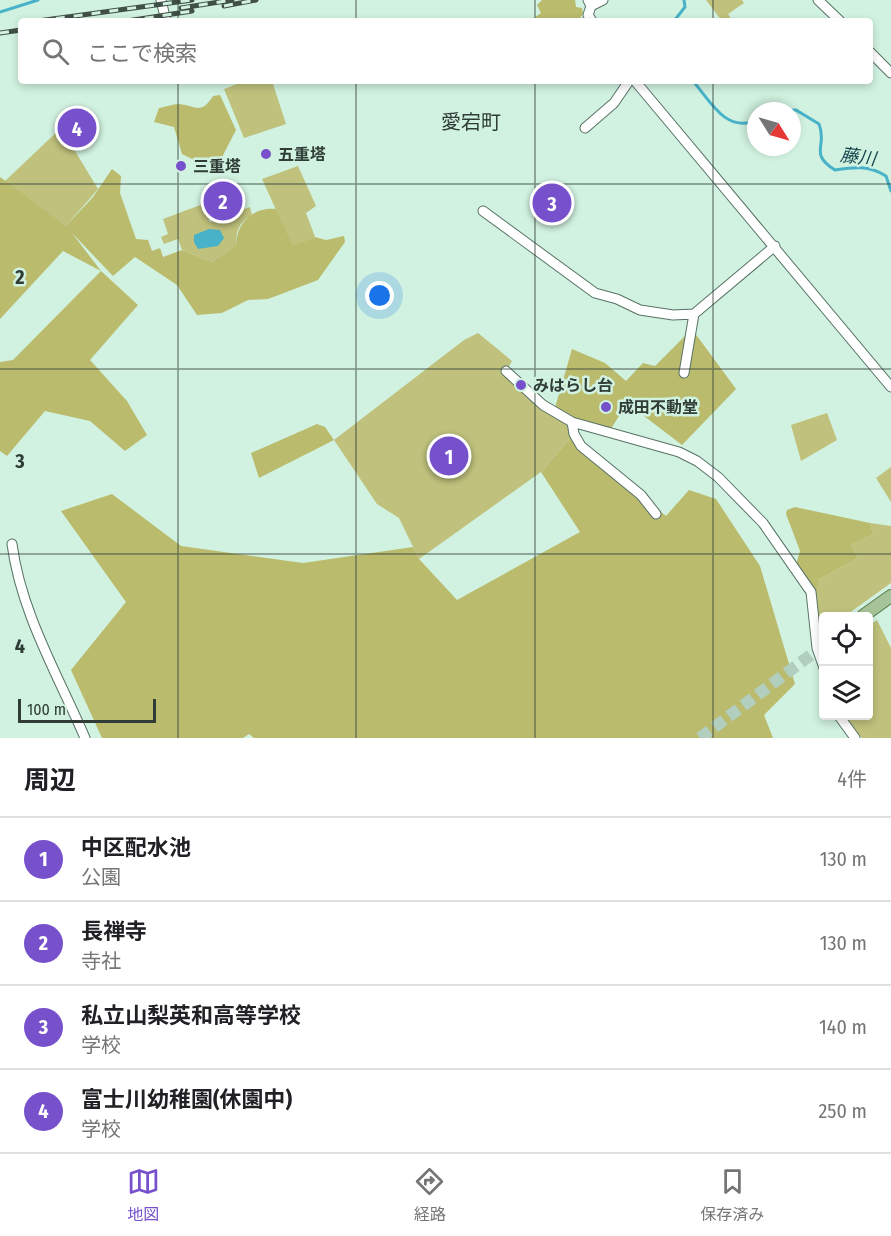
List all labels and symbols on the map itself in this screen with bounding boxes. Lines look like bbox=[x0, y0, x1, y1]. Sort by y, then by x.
north arrow bbox=[747, 102, 801, 156]
pin: 4 bbox=[58, 106, 97, 150]
district label: 愛宕町 bbox=[441, 110, 501, 134]
water label: 藤川 bbox=[839, 144, 879, 170]
place label: 五重塔 bbox=[278, 145, 326, 164]
marker: 五重塔 bbox=[259, 147, 273, 161]
place label: 三重塔 bbox=[193, 157, 241, 176]
marker: 三重塔 bbox=[174, 159, 188, 173]
pin: 2 bbox=[204, 178, 242, 224]
pin: 3 bbox=[532, 180, 572, 226]
text: 2 bbox=[14, 265, 25, 289]
your location bbox=[365, 281, 394, 310]
place label: みはらし台 bbox=[533, 376, 613, 395]
marker: みはらし台 bbox=[514, 378, 528, 392]
place label: 成田不動堂 bbox=[618, 398, 698, 417]
marker: 成田不動堂 bbox=[599, 400, 613, 414]
pin: 1 bbox=[430, 434, 468, 478]
text: 3 bbox=[14, 449, 25, 473]
text: 4 bbox=[15, 634, 25, 658]
scale bar bbox=[18, 696, 156, 724]

